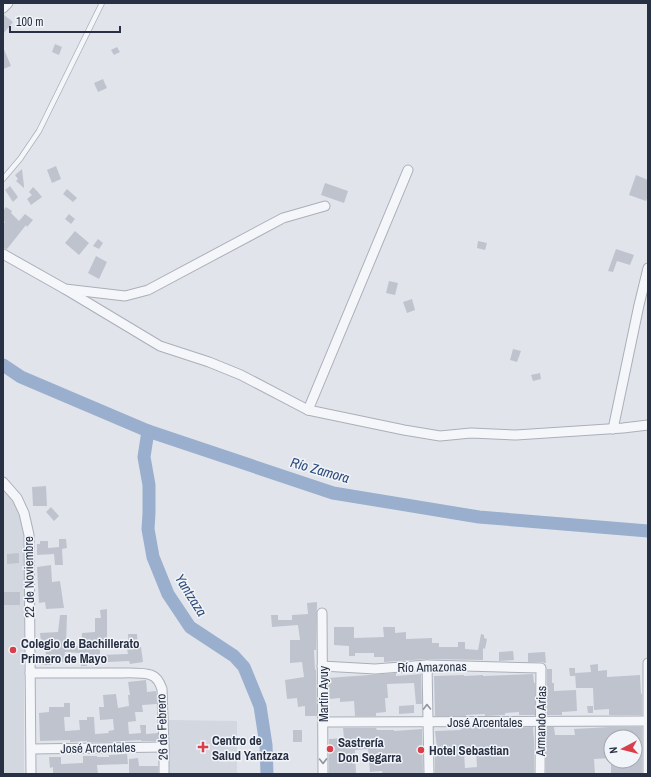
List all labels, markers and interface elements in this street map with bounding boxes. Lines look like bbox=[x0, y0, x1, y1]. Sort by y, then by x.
scale bar bbox=[10, 8, 120, 34]
text: 100 m bbox=[16, 14, 43, 30]
water label: Río Zamora bbox=[288, 453, 352, 487]
street label: 22 de Noviembre bbox=[20, 536, 38, 618]
water label: Yantzaza bbox=[171, 570, 211, 620]
place label: Colegio de Bachillerato Primero de Mayo bbox=[21, 635, 139, 667]
marker: Colegio de Bachillerato Primero de Mayo bbox=[8, 645, 18, 655]
street label: Río Amazonas bbox=[397, 658, 467, 676]
street label: Martín Ayuy bbox=[315, 665, 332, 722]
street label: Armando Arias bbox=[532, 686, 550, 757]
street label: 26 de Febrero bbox=[152, 693, 172, 761]
one-way arrow bbox=[423, 704, 432, 710]
street label: José Arcentales bbox=[447, 714, 523, 731]
north arrow bbox=[603, 729, 643, 769]
place label: Centro de Salud Yantzaza bbox=[212, 732, 289, 764]
place label: Sastrería Don Segarra bbox=[338, 734, 401, 766]
street label: José Arcentales bbox=[60, 739, 136, 757]
marker: Centro de Salud Yantzaza bbox=[197, 741, 209, 753]
place label: Hotel Sebastian bbox=[429, 742, 509, 759]
marker: Sastrería Don Segarra bbox=[325, 744, 335, 754]
marker: Hotel Sebastian bbox=[416, 745, 426, 755]
text: N bbox=[606, 746, 620, 754]
one-way arrow bbox=[319, 758, 327, 764]

